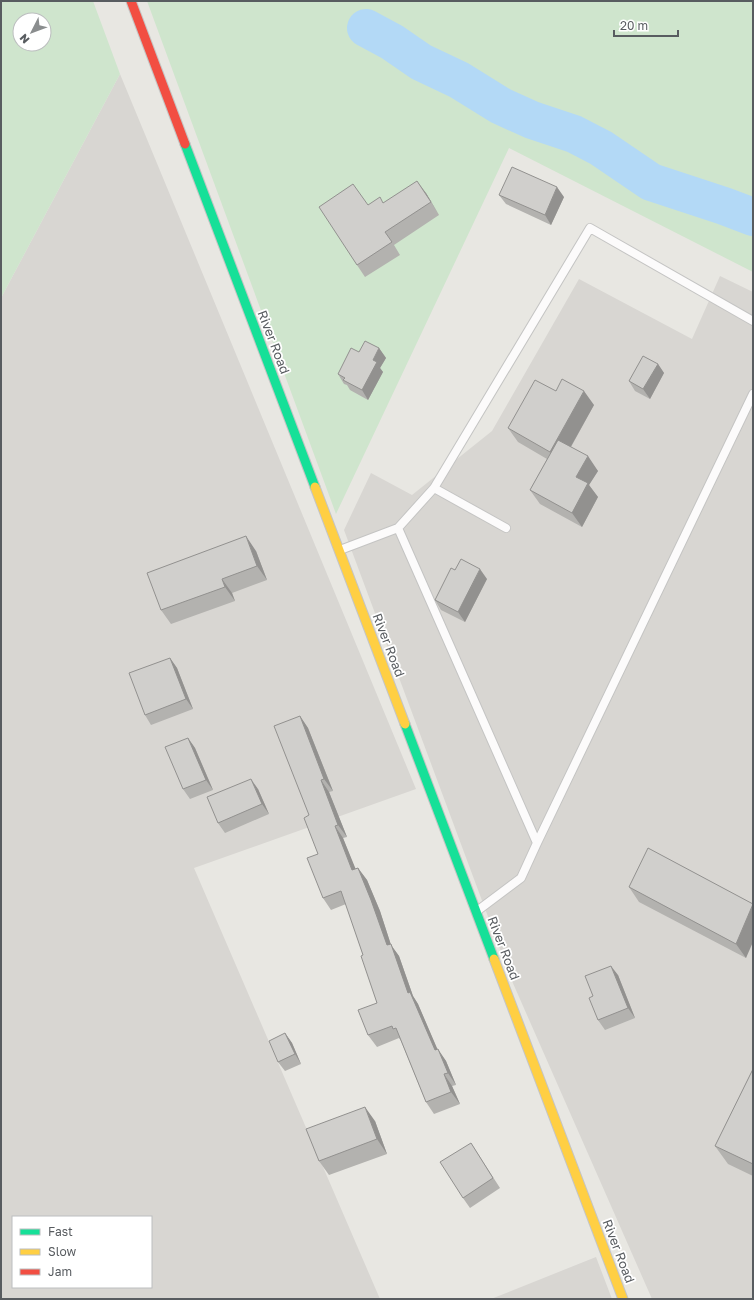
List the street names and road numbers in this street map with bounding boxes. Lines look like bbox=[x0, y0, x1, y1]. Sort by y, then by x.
street label: River Road bbox=[255, 308, 293, 376]
street label: River Road bbox=[370, 611, 408, 679]
street label: River Road bbox=[485, 914, 523, 982]
street label: River Road bbox=[600, 1217, 638, 1285]

